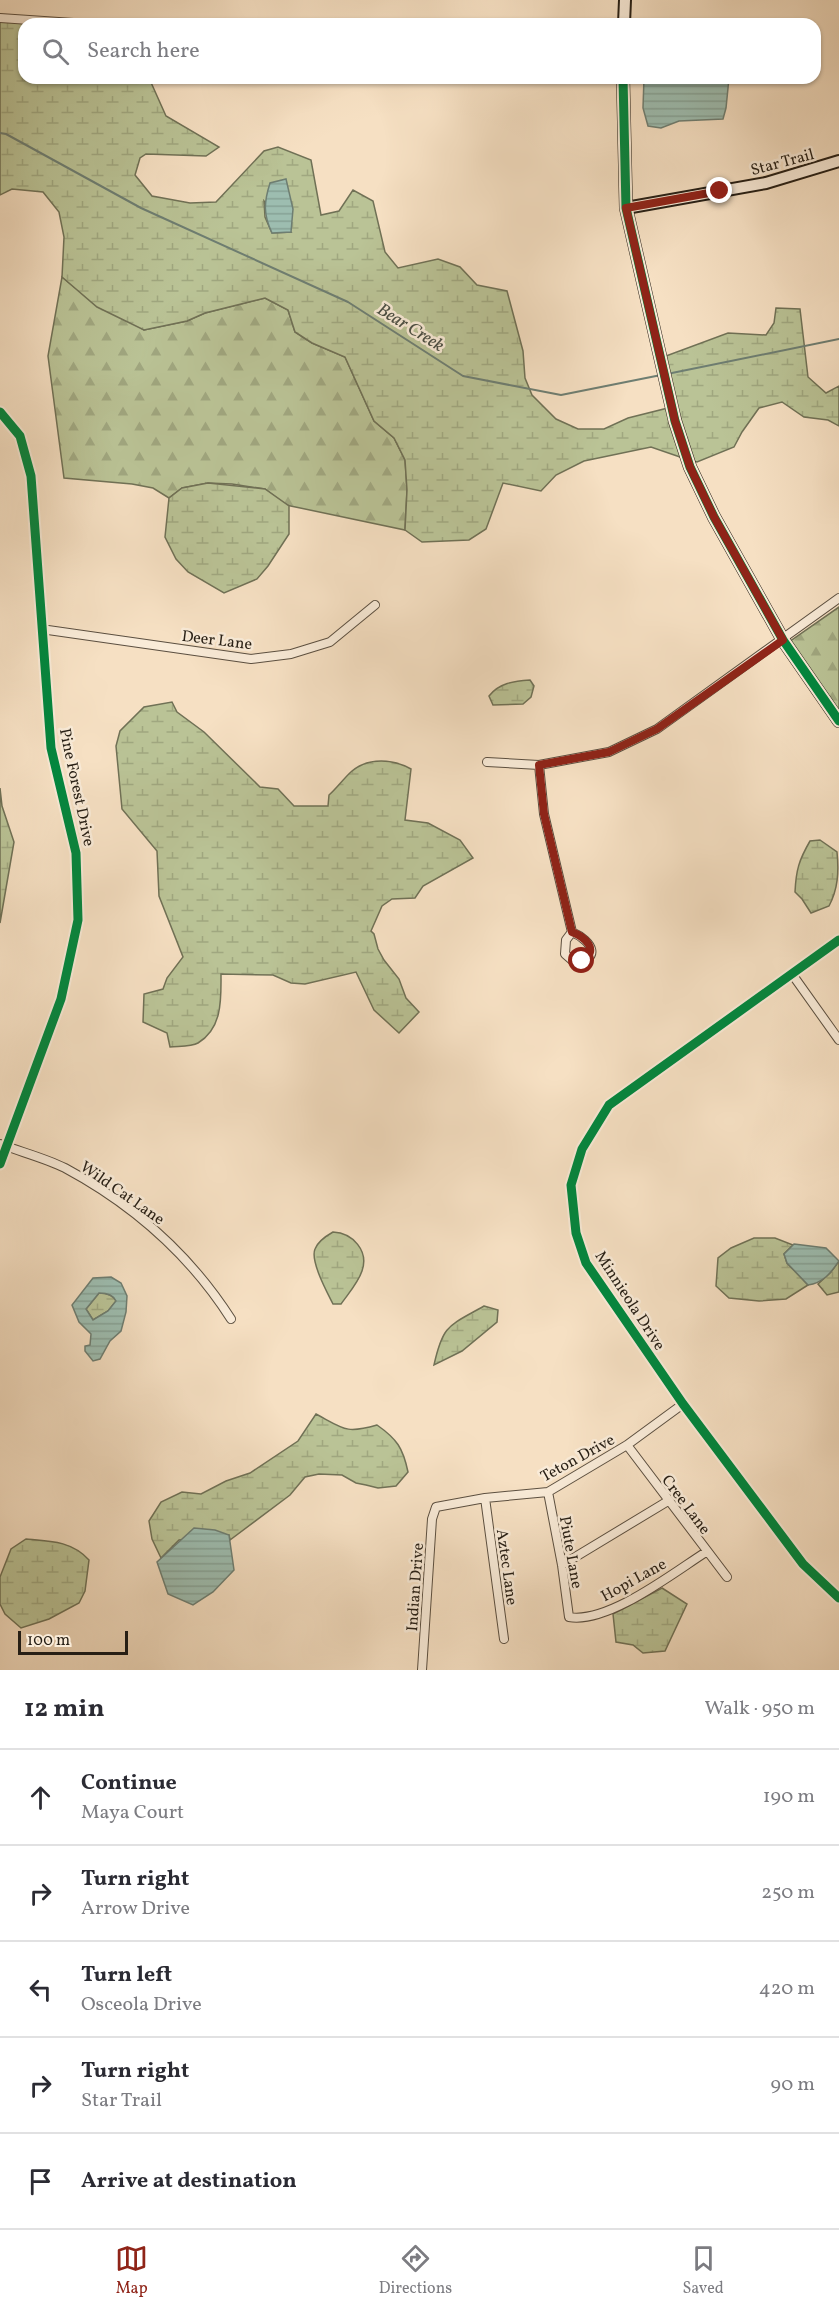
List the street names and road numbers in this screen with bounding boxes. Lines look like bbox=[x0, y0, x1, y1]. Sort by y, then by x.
street label: Star Trail bbox=[748, 144, 817, 182]
street label: Deer Lane bbox=[180, 626, 253, 656]
street label: Pine Forest Drive bbox=[53, 726, 99, 848]
street label: Wild Cat Lane bbox=[75, 1156, 168, 1231]
street label: Minnieola Drive bbox=[589, 1247, 670, 1355]
street label: Teton Drive bbox=[537, 1429, 619, 1488]
street label: Cree Lane bbox=[656, 1471, 715, 1540]
street label: Piute Lane bbox=[553, 1514, 587, 1590]
street label: Aztec Lane bbox=[490, 1528, 522, 1607]
street label: Indian Drive bbox=[402, 1542, 430, 1632]
street label: Hopi Lane bbox=[597, 1554, 671, 1608]

